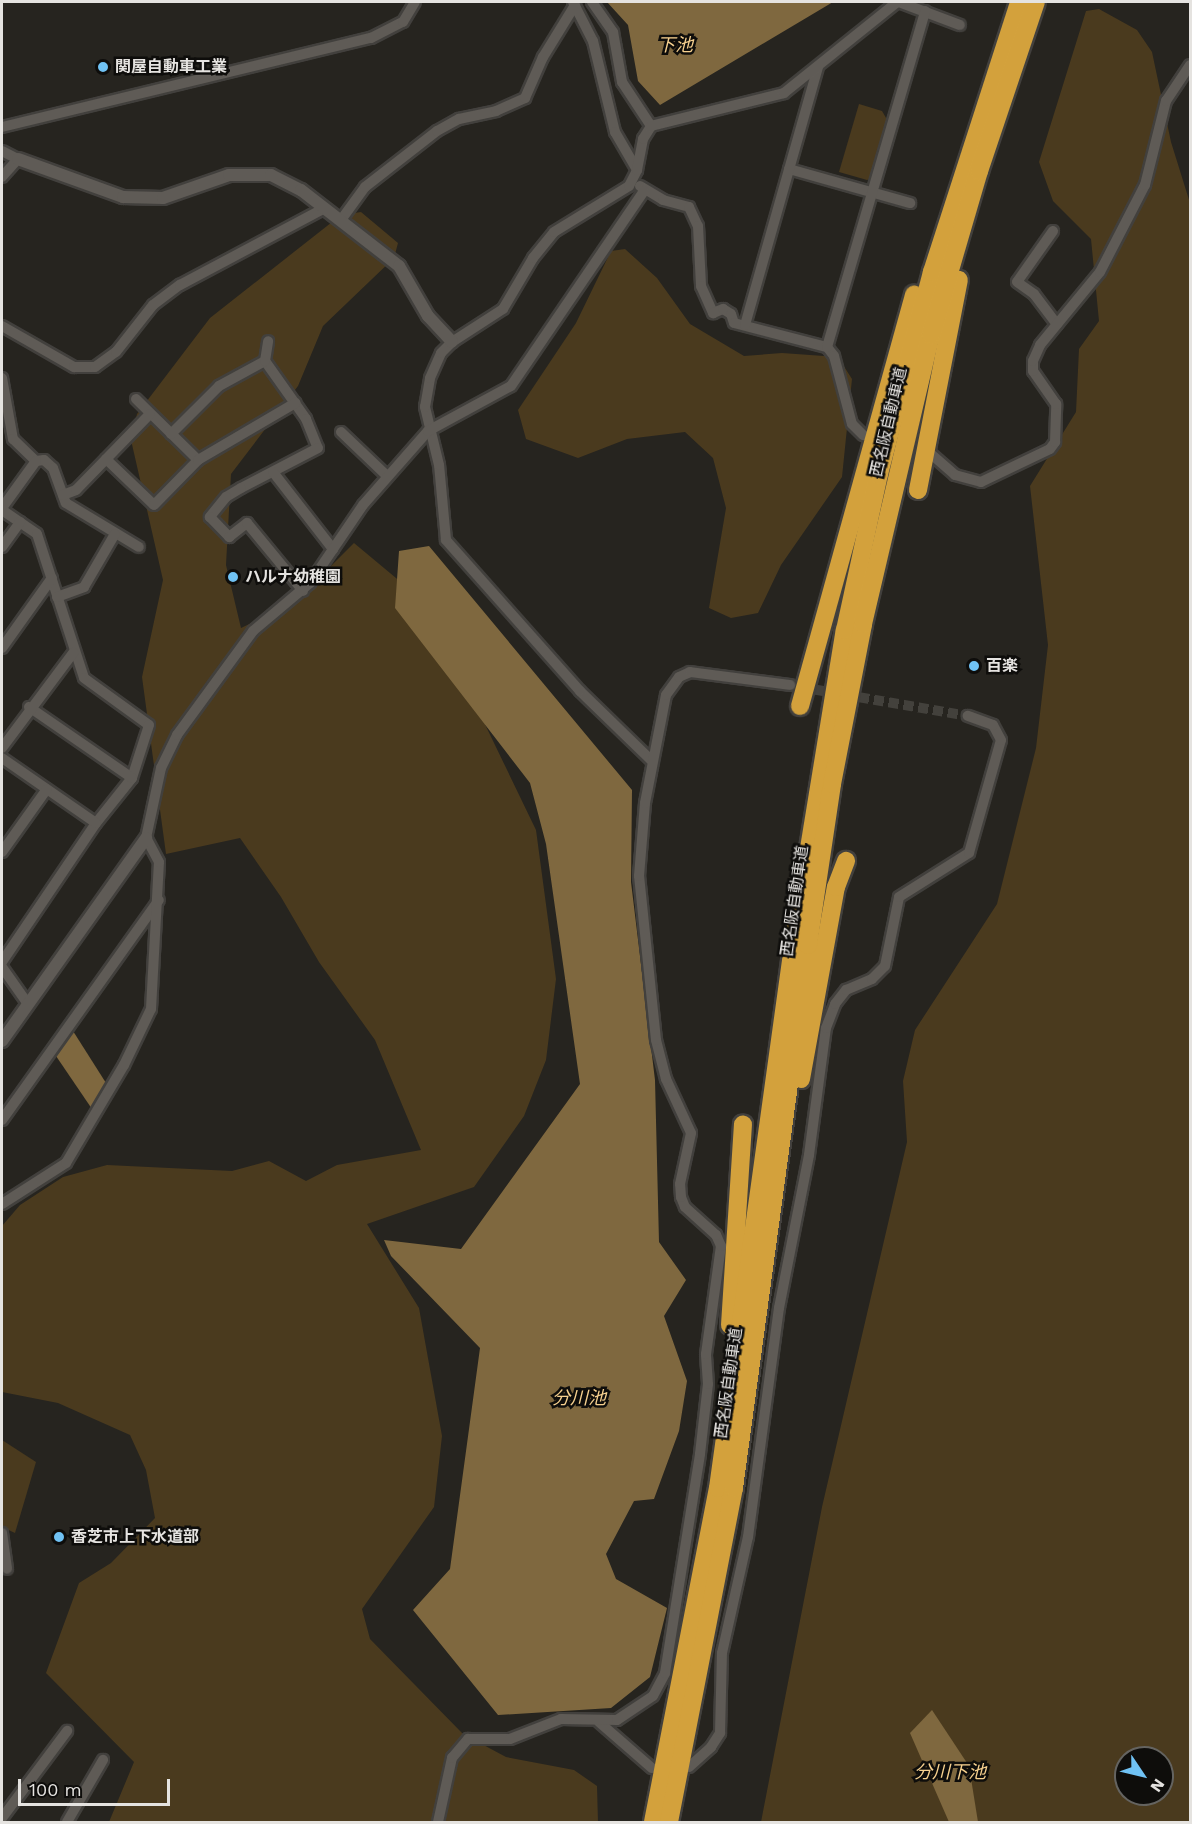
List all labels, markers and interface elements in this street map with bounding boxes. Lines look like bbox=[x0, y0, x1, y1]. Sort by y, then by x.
water label: 下池 bbox=[657, 34, 693, 56]
place label: 関屋自動車工業 bbox=[115, 57, 227, 77]
marker: 関屋自動車工業 bbox=[96, 60, 110, 74]
street label: 西名阪自動車道 bbox=[867, 365, 911, 479]
place label: ハルナ幼稚園 bbox=[245, 567, 341, 587]
marker: ハルナ幼稚園 bbox=[226, 570, 240, 584]
place label: 百楽 bbox=[986, 656, 1018, 676]
marker: 百楽 bbox=[967, 659, 981, 673]
street label: 西名阪自動車道 bbox=[778, 844, 812, 958]
street label: 西名阪自動車道 bbox=[712, 1326, 746, 1440]
water label: 分川池 bbox=[552, 1387, 606, 1409]
place label: 香芝市上下水道部 bbox=[71, 1527, 199, 1547]
marker: 香芝市上下水道部 bbox=[52, 1530, 66, 1544]
north arrow bbox=[1114, 1746, 1174, 1806]
water label: 分川下池 bbox=[914, 1761, 986, 1783]
scale bar bbox=[21, 1767, 172, 1805]
text: N bbox=[1146, 1775, 1169, 1796]
text: 100 m bbox=[29, 1779, 82, 1800]

